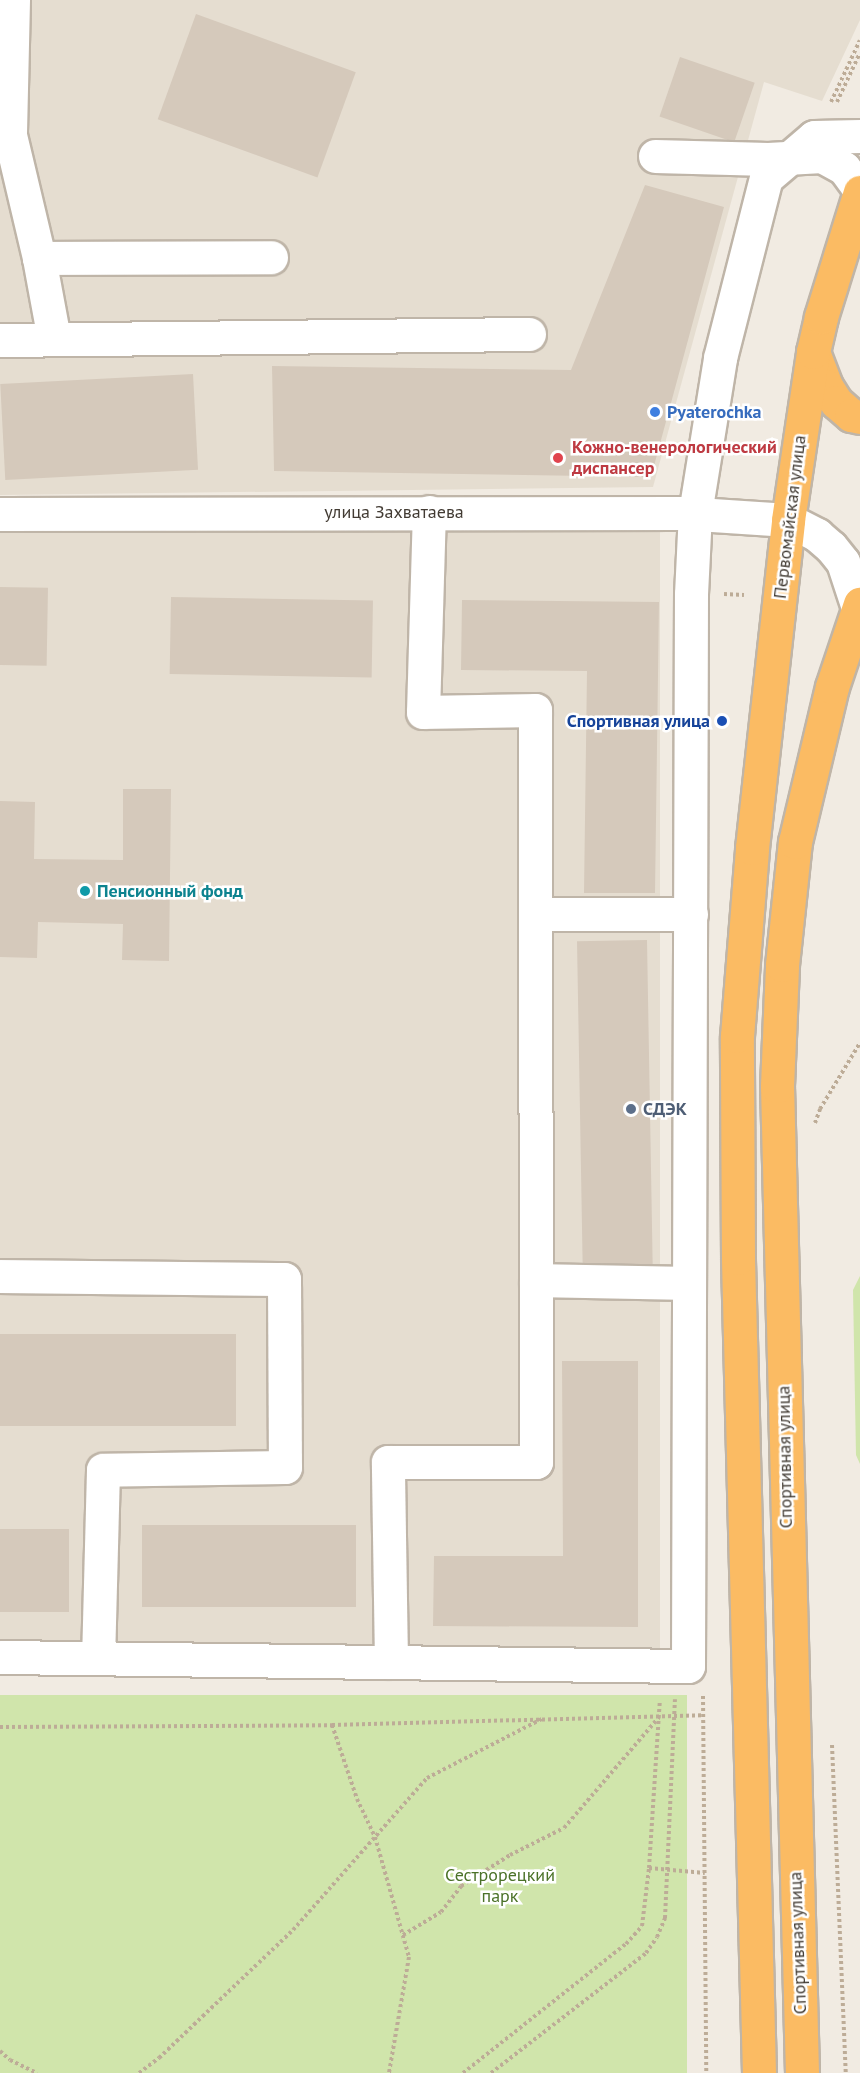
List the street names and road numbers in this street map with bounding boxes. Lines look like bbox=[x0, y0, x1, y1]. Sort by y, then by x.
street label: Первомайская улица bbox=[769, 434, 811, 600]
street label: улица Захватаева bbox=[324, 501, 464, 523]
street label: Спортивная улица bbox=[773, 1385, 797, 1529]
street label: Спортивная улица bbox=[785, 1871, 811, 2015]

